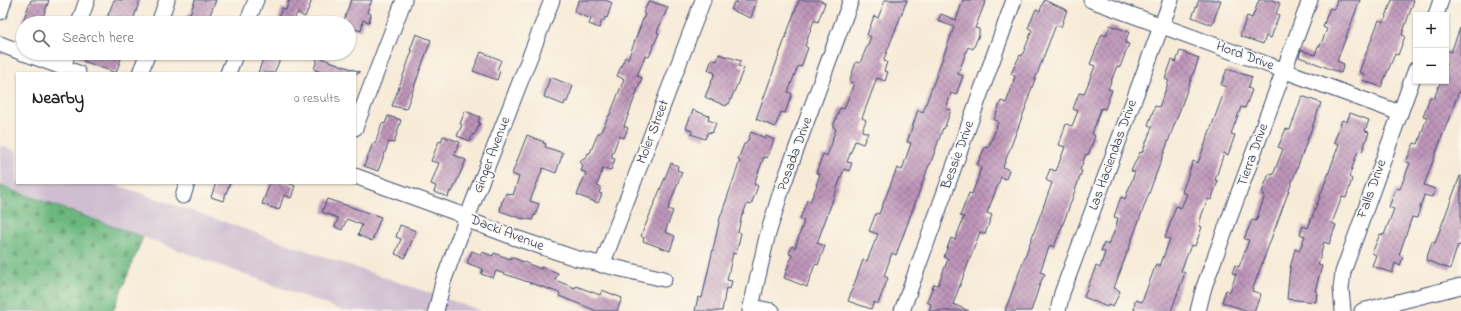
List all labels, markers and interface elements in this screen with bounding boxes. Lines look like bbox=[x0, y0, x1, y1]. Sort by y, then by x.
map controls bbox=[1413, 12, 1449, 84]
button: + bbox=[1413, 12, 1449, 48]
search box bbox=[16, 16, 356, 60]
icon: search bbox=[30, 27, 52, 49]
text: Search here bbox=[62, 27, 134, 49]
street label: Hord Drive bbox=[1213, 36, 1278, 76]
button: − bbox=[1413, 48, 1449, 84]
text: Nearby bbox=[32, 86, 84, 111]
text: 0 results bbox=[294, 89, 340, 108]
street label: Las Haciendas Drive bbox=[1083, 96, 1143, 213]
street label: Moler Street bbox=[631, 97, 675, 167]
street label: Ginger Avenue bbox=[468, 113, 517, 197]
street label: Posada Drive bbox=[772, 113, 818, 194]
street label: Bessie Drive bbox=[936, 117, 980, 193]
street label: Tierra Drive bbox=[1232, 120, 1274, 190]
street label: Falls Drive bbox=[1351, 156, 1393, 222]
street label: Dacki Avenue bbox=[466, 209, 548, 257]

